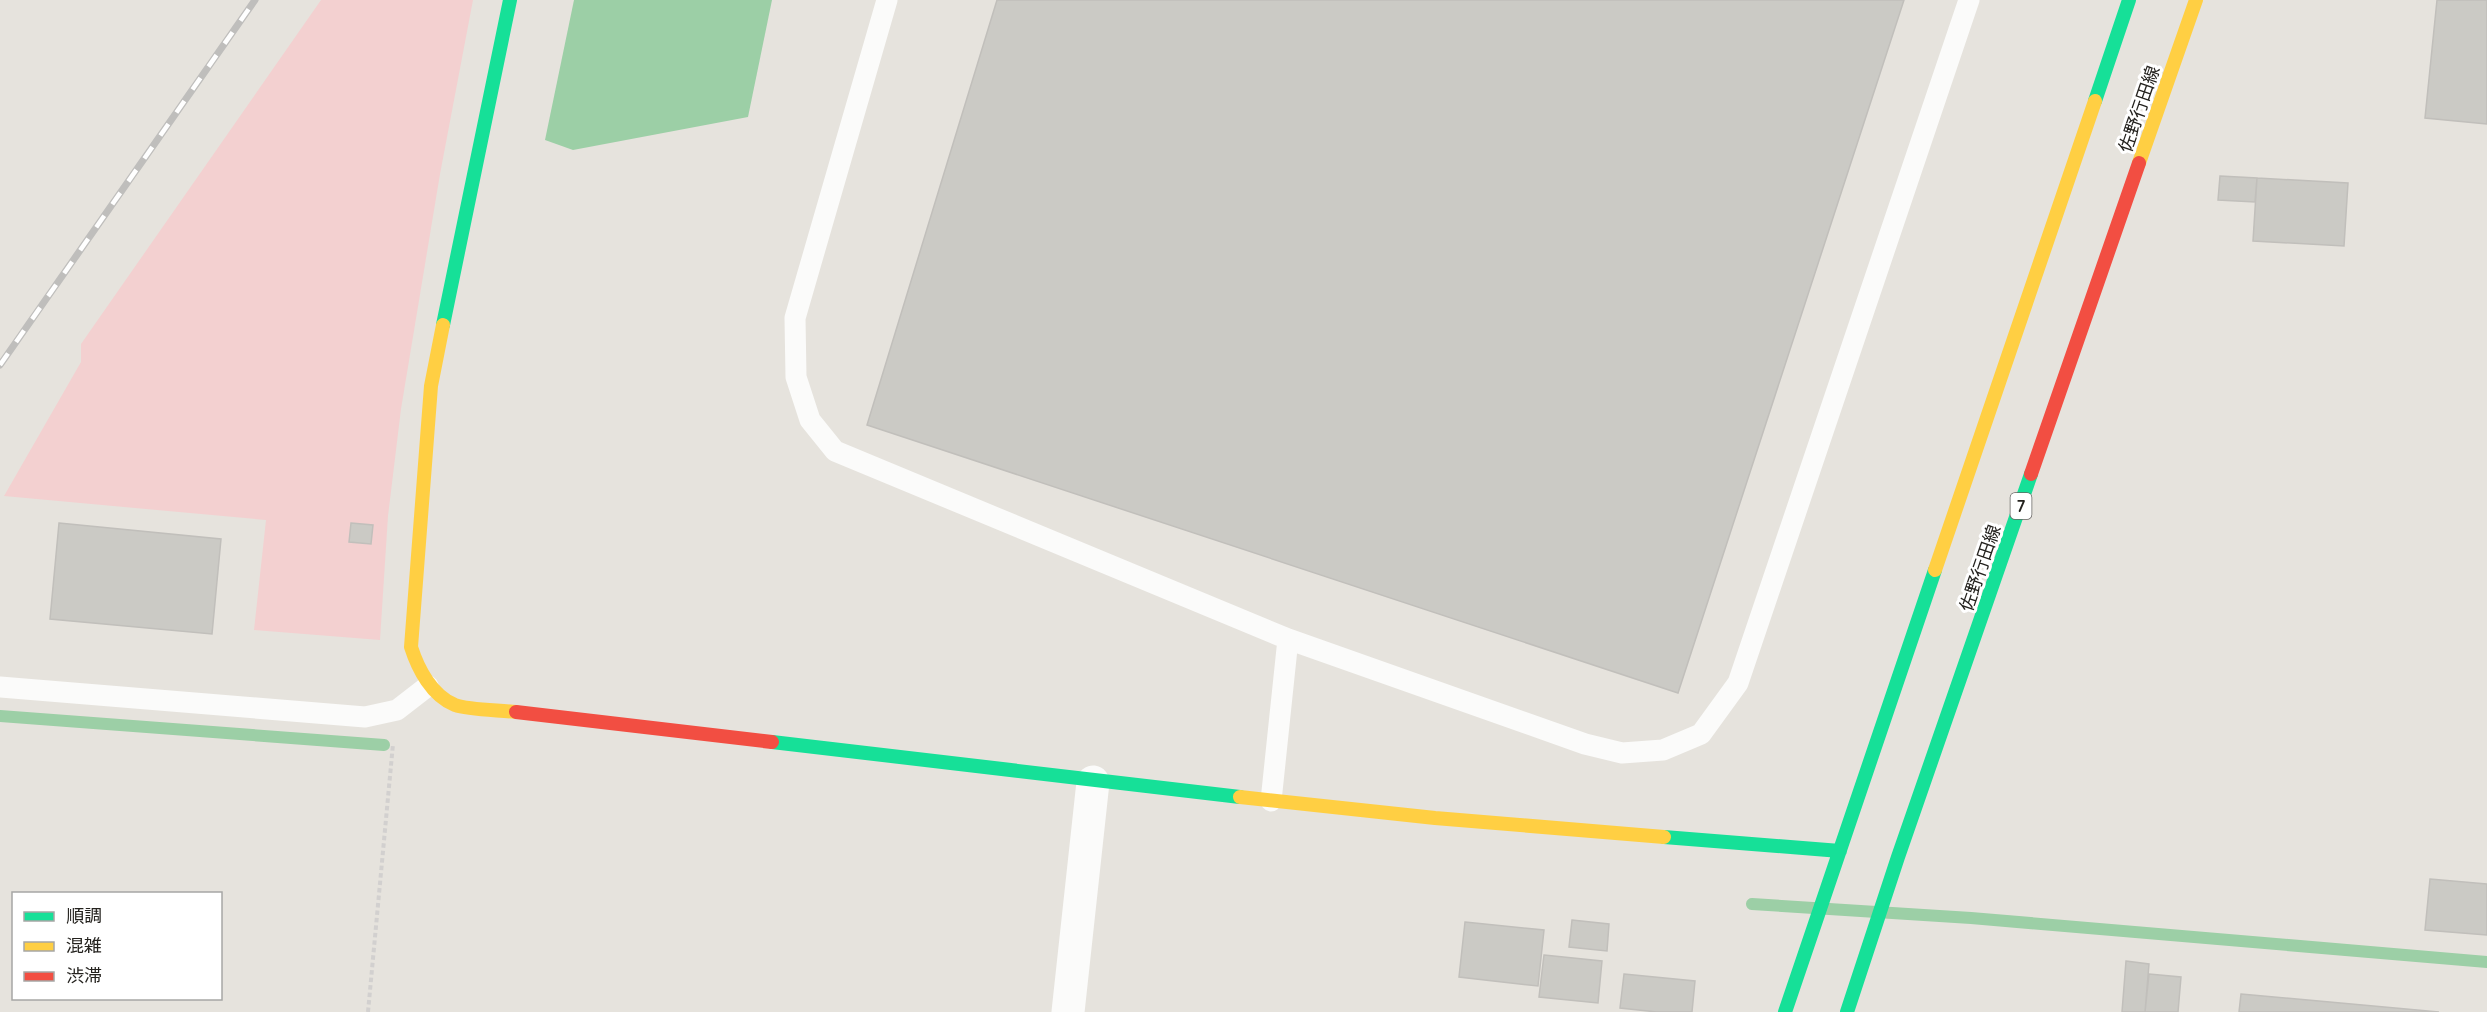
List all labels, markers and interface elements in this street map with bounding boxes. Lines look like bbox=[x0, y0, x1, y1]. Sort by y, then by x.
street label: 佐野行田線 bbox=[2113, 63, 2165, 155]
road number: 7 bbox=[2010, 493, 2032, 519]
street label: 佐野行田線 bbox=[1954, 522, 2006, 614]
legend bbox=[12, 892, 222, 1000]
text: 順調 bbox=[66, 904, 102, 927]
text: 混雑 bbox=[66, 934, 102, 957]
text: 渋滞 bbox=[66, 964, 102, 987]

